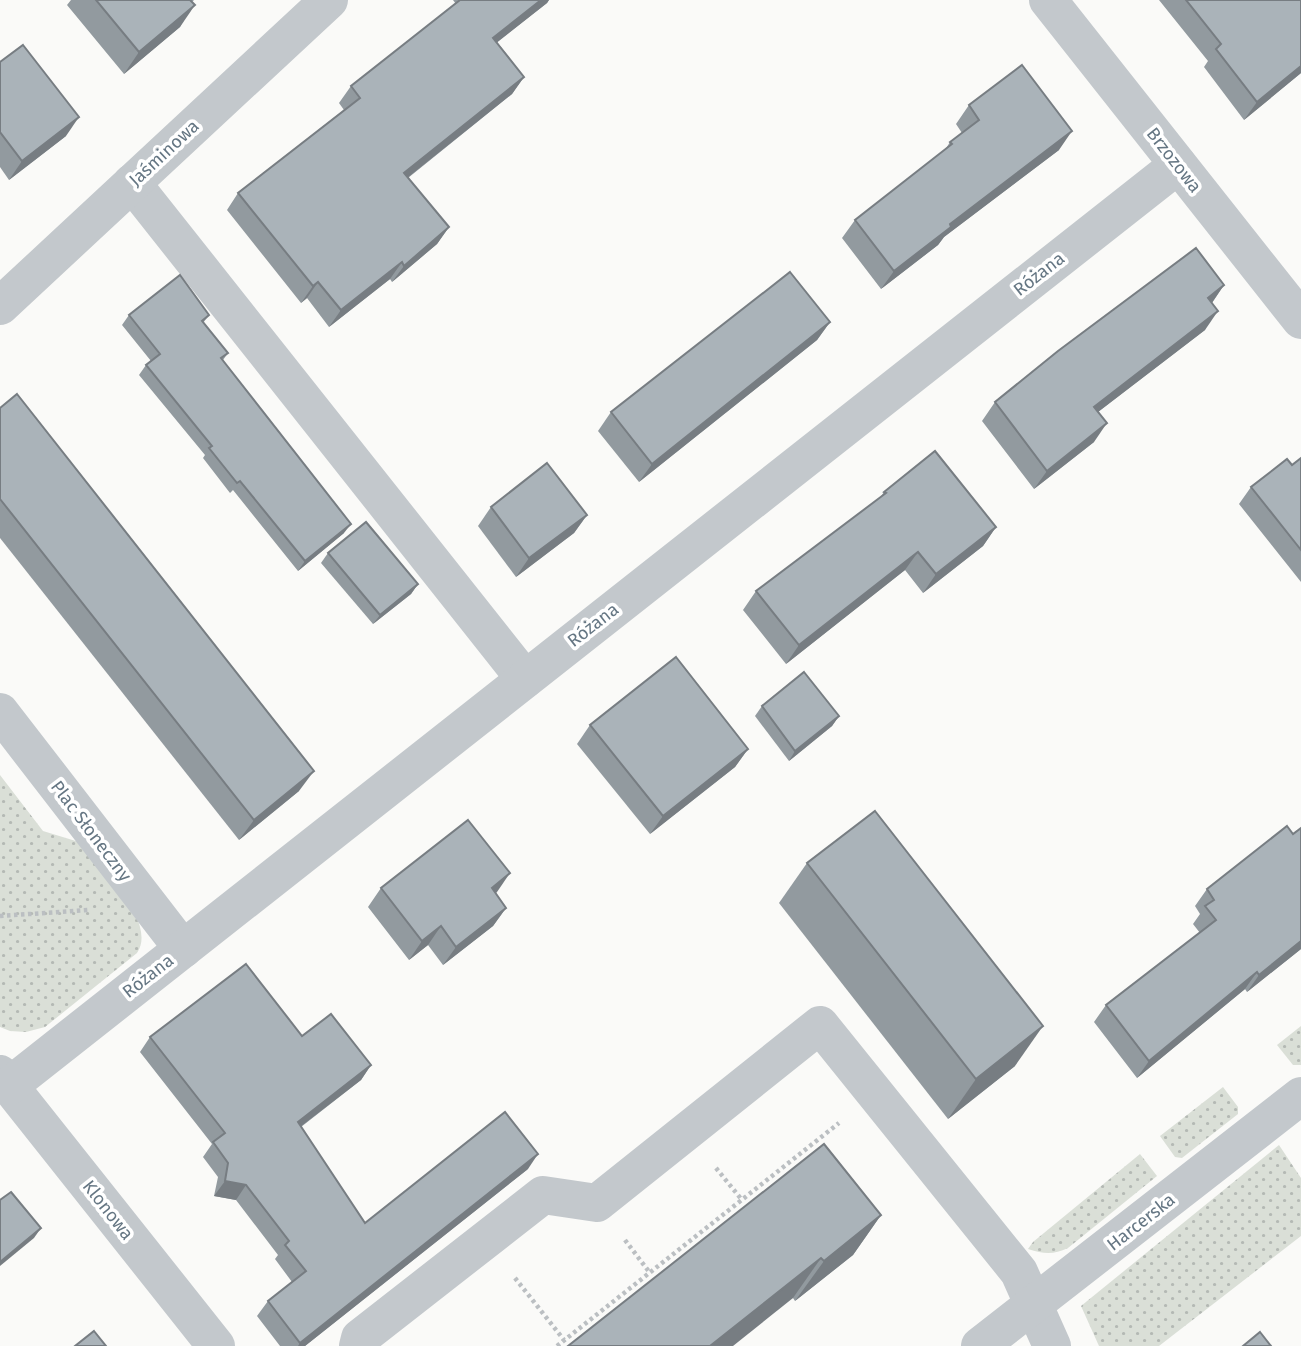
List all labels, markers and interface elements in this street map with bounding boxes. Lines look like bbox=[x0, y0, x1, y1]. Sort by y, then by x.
street label: Jaśminowa bbox=[124, 115, 204, 191]
street label: Brzozowa bbox=[1142, 123, 1206, 197]
street label: Różana bbox=[1009, 247, 1069, 301]
street label: Różana bbox=[563, 598, 623, 652]
street label: Plac Słoneczny bbox=[46, 776, 136, 886]
street label: Różana bbox=[118, 949, 178, 1003]
street label: Klonowa bbox=[78, 1176, 138, 1244]
street label: Harcerska bbox=[1103, 1189, 1179, 1255]

